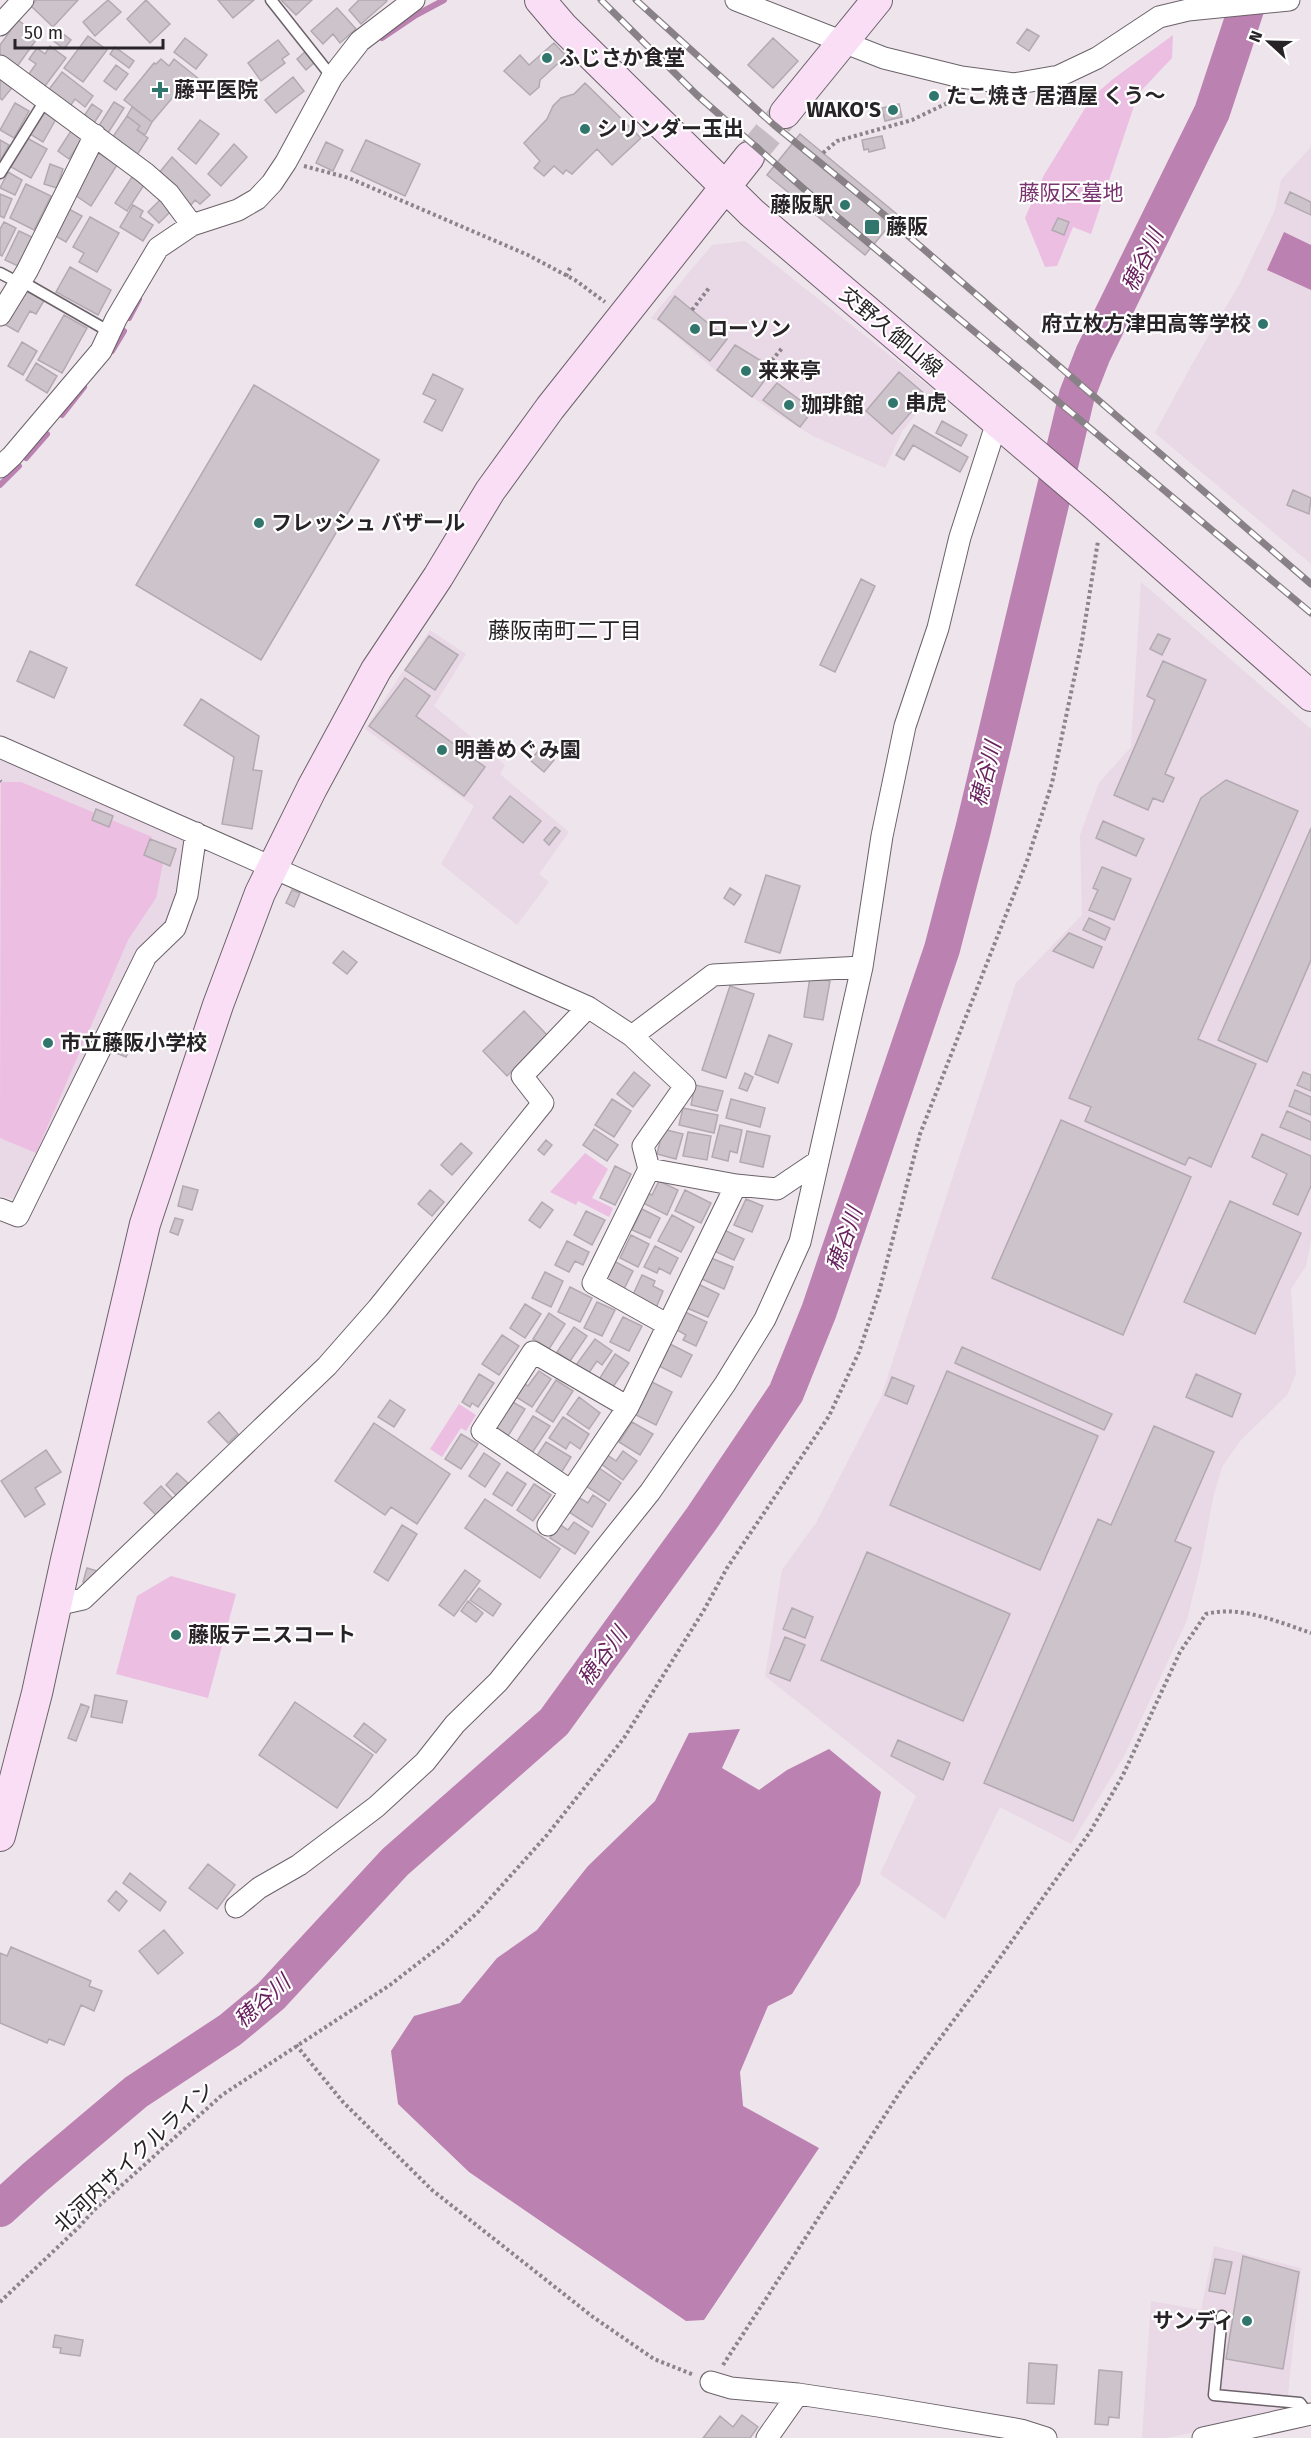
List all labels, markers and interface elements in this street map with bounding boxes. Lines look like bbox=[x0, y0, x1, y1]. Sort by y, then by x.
scale bar bbox=[15, 12, 164, 50]
north arrow bbox=[1239, 12, 1299, 72]
text: 50 m bbox=[24, 22, 63, 44]
text: N bbox=[1245, 28, 1266, 45]
place label: ふじさか食堂 bbox=[559, 45, 685, 71]
marker: ふじさか食堂 bbox=[540, 51, 554, 65]
place label: 藤平医院 bbox=[174, 77, 258, 103]
marker: 藤平医院 bbox=[151, 81, 169, 99]
place label: たこ焼き 居酒屋 くう～ bbox=[946, 83, 1166, 109]
marker: たこ焼き 居酒屋 くう～ bbox=[927, 89, 941, 103]
place label: WAKO'S bbox=[806, 97, 881, 123]
marker: WAKO'S bbox=[886, 103, 900, 117]
place label: シリンダー玉出 bbox=[597, 116, 744, 142]
marker: シリンダー玉出 bbox=[578, 122, 592, 136]
park label: 藤阪区墓地 bbox=[1019, 180, 1124, 206]
place label: 藤阪駅 bbox=[770, 192, 833, 218]
marker: 藤阪駅 bbox=[838, 198, 852, 212]
place label: 藤阪 bbox=[886, 214, 928, 240]
marker: 藤阪 bbox=[863, 218, 881, 236]
water label: 穂谷川 bbox=[1116, 223, 1170, 296]
street label: 交野久御山線 bbox=[834, 282, 948, 382]
place label: 府立枚方津田高等学校 bbox=[1041, 311, 1251, 337]
place label: ローソン bbox=[707, 316, 791, 342]
marker: 府立枚方津田高等学校 bbox=[1256, 317, 1270, 331]
marker: ローソン bbox=[688, 322, 702, 336]
place label: 来来亭 bbox=[758, 358, 821, 384]
marker: 来来亭 bbox=[739, 364, 753, 378]
place label: 串虎 bbox=[905, 390, 947, 416]
place label: 珈琲館 bbox=[801, 392, 864, 418]
marker: 串虎 bbox=[886, 396, 900, 410]
marker: 珈琲館 bbox=[782, 398, 796, 412]
place label: フレッシュ バザール bbox=[271, 510, 465, 536]
marker: フレッシュ バザール bbox=[252, 516, 266, 530]
district label: 藤阪南町二丁目 bbox=[488, 617, 642, 644]
place label: 明善めぐみ園 bbox=[454, 737, 581, 763]
water label: 穂谷川 bbox=[964, 737, 1007, 809]
marker: 明善めぐみ園 bbox=[435, 743, 449, 757]
place label: 市立藤阪小学校 bbox=[60, 1030, 207, 1056]
marker: 市立藤阪小学校 bbox=[41, 1036, 55, 1050]
water label: 穂谷川 bbox=[821, 1202, 869, 1275]
water label: 穂谷川 bbox=[572, 1620, 634, 1691]
place label: 藤阪テニスコート bbox=[188, 1622, 356, 1648]
marker: 藤阪テニスコート bbox=[169, 1628, 183, 1642]
water label: 穂谷川 bbox=[229, 1968, 297, 2033]
street label: 北河内サイクルライン bbox=[49, 2076, 219, 2238]
place label: サンディ bbox=[1152, 2308, 1235, 2334]
marker: サンディ bbox=[1240, 2314, 1254, 2328]

